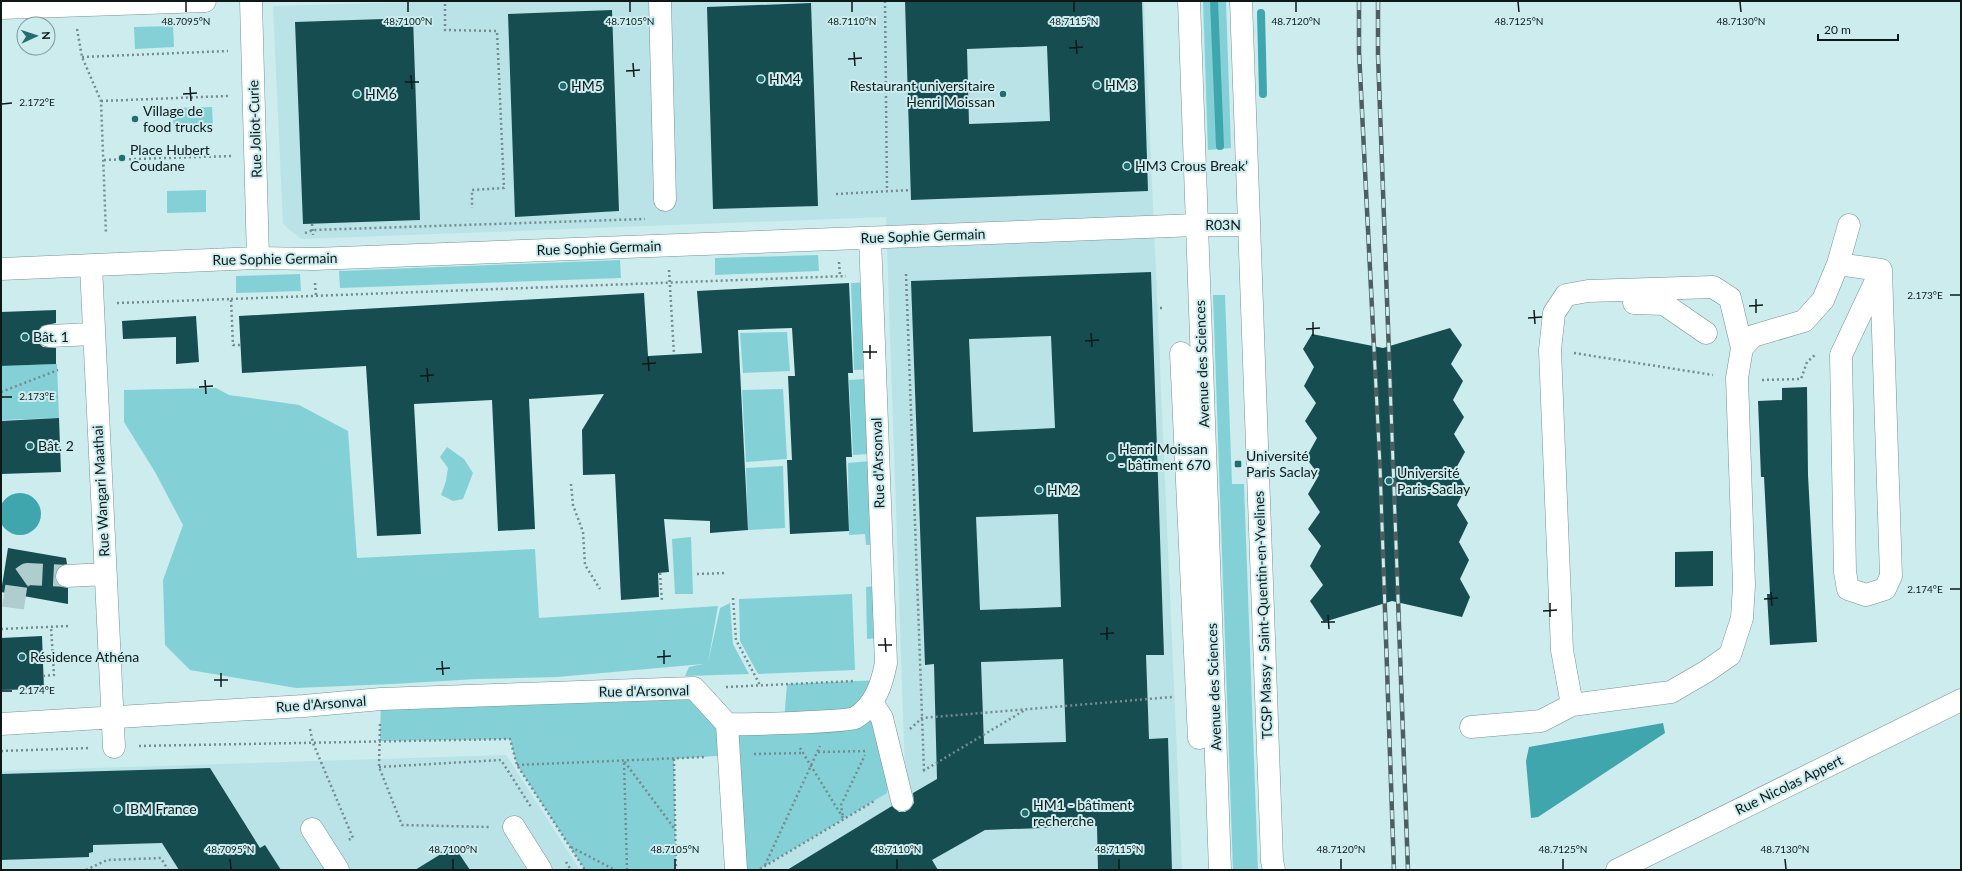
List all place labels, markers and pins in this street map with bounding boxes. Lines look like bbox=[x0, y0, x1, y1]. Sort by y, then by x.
place label: HM4 bbox=[769, 70, 801, 87]
marker: HM4 bbox=[756, 74, 766, 84]
place label: HM3 bbox=[1105, 76, 1137, 93]
place label: HM5 bbox=[571, 77, 603, 94]
place label: Restaurant universitaire Henri Moissan bbox=[850, 77, 995, 110]
marker: HM3 bbox=[1092, 80, 1102, 90]
marker: HM5 bbox=[558, 81, 568, 91]
place label: HM6 bbox=[365, 85, 397, 102]
marker: HM6 bbox=[352, 89, 362, 99]
marker: Restaurant universitaire Henri Moissan bbox=[998, 89, 1008, 99]
place label: Village de food trucks bbox=[143, 102, 213, 135]
marker: Village de food trucks bbox=[130, 114, 140, 124]
place label: Place Hubert Coudane bbox=[130, 141, 210, 174]
marker: Place Hubert Coudane bbox=[117, 153, 127, 163]
place label: HM3 Crous Break’ bbox=[1135, 157, 1248, 174]
marker: HM3 Crous Break’ bbox=[1122, 161, 1132, 171]
place label: Bât. 1 bbox=[33, 328, 69, 345]
marker: Bât. 1 bbox=[20, 332, 30, 342]
place label: Bât. 2 bbox=[38, 437, 74, 454]
place label: Henri Moissan - bâtiment 670 bbox=[1119, 440, 1211, 473]
marker: Bât. 2 bbox=[25, 441, 35, 451]
place label: Université Paris Saclay bbox=[1246, 447, 1318, 480]
marker: Henri Moissan - bâtiment 670 bbox=[1106, 452, 1116, 462]
marker: Université Paris Saclay bbox=[1233, 459, 1243, 469]
place label: Université Paris-Saclay bbox=[1397, 464, 1471, 497]
marker: Université Paris-Saclay bbox=[1384, 476, 1394, 486]
place label: HM2 bbox=[1047, 481, 1079, 498]
marker: HM2 bbox=[1034, 485, 1044, 495]
place label: Résidence Athéna bbox=[30, 648, 139, 665]
marker: Résidence Athéna bbox=[17, 652, 27, 662]
place label: HM1 - bâtiment recherche bbox=[1033, 796, 1132, 829]
place label: IBM France bbox=[126, 800, 197, 817]
marker: IBM France bbox=[113, 804, 123, 814]
marker: HM1 - bâtiment recherche bbox=[1020, 808, 1030, 818]

